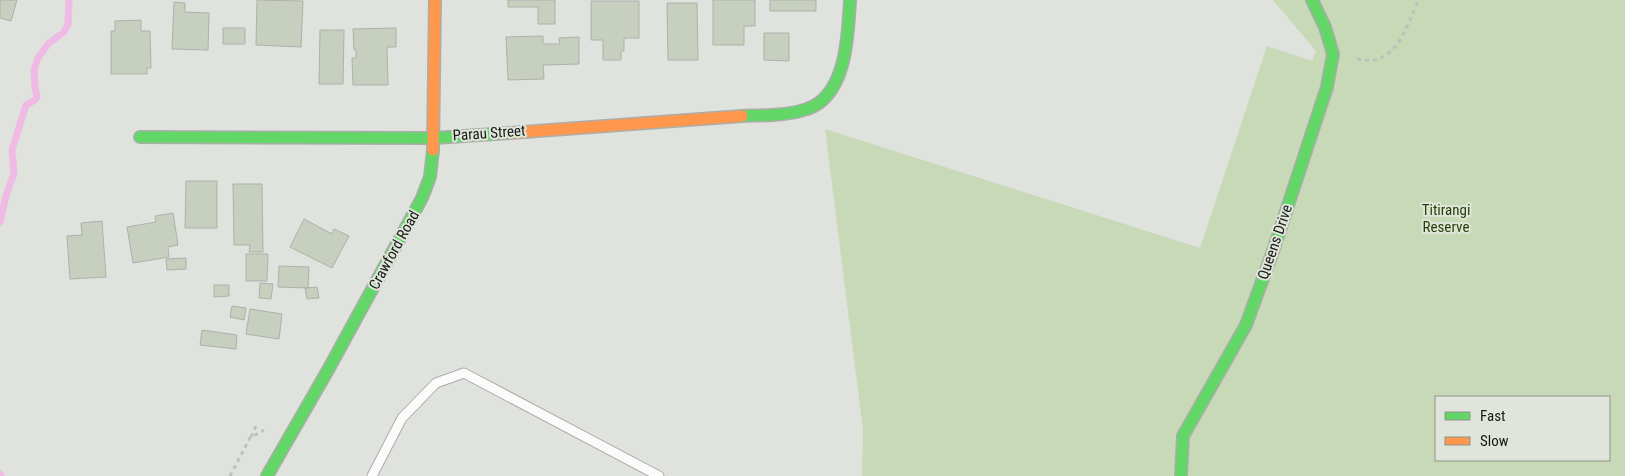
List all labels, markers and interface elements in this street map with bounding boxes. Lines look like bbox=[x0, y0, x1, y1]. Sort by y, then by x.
street label: Parau Street bbox=[452, 121, 526, 145]
park label: Titirangi Reserve bbox=[1422, 201, 1470, 236]
street label: Queens Drive bbox=[1254, 202, 1296, 282]
street label: Crawford Road bbox=[365, 207, 423, 293]
legend bbox=[1435, 396, 1610, 461]
text: Fast bbox=[1480, 407, 1505, 425]
text: Slow bbox=[1480, 432, 1509, 450]

